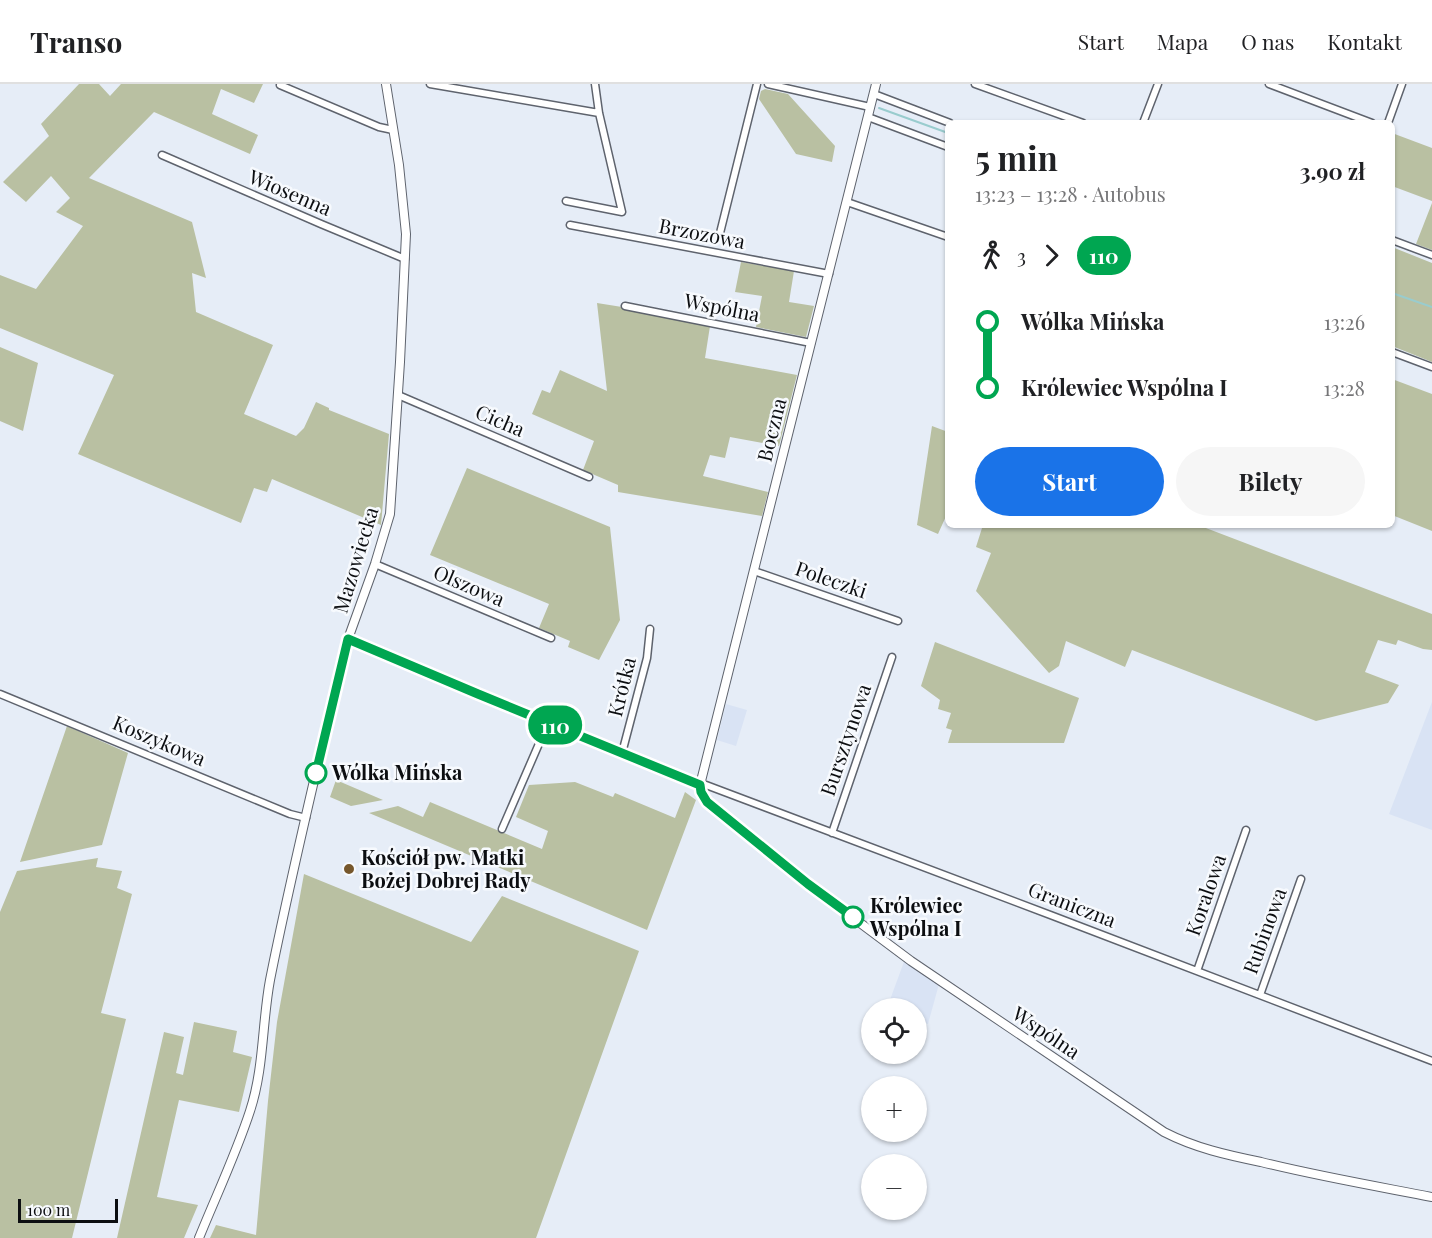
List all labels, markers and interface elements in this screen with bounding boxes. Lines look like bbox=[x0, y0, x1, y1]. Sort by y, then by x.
text: Transo bbox=[30, 23, 122, 60]
text: Start bbox=[1078, 27, 1124, 55]
text: Mapa bbox=[1157, 27, 1208, 55]
text: O nas bbox=[1241, 27, 1294, 55]
text: Kontakt bbox=[1327, 27, 1402, 55]
text: 5 min bbox=[975, 135, 1058, 179]
text: 3.90 zł bbox=[1300, 156, 1365, 186]
street label: Wiosenna bbox=[244, 162, 336, 221]
text: 13:23 – 13:28 · Autobus bbox=[975, 180, 1166, 207]
street label: Brzozowa bbox=[657, 211, 748, 254]
icon: walk bbox=[975, 239, 1008, 272]
icon: forward bbox=[1035, 239, 1068, 272]
text: 110 bbox=[1089, 241, 1119, 269]
text: 3 bbox=[1017, 242, 1026, 269]
street label: Wspólna bbox=[681, 286, 762, 327]
text: Wólka Mińska bbox=[1021, 306, 1164, 336]
text: 13:26 bbox=[1324, 308, 1365, 335]
text: Królewiec Wspólna I bbox=[1021, 372, 1228, 402]
text: 13:28 bbox=[1324, 374, 1365, 401]
street label: Boczna bbox=[750, 395, 791, 464]
street label: Cicha bbox=[472, 397, 529, 442]
button: Start bbox=[975, 447, 1164, 516]
button: Bilety bbox=[1176, 447, 1365, 516]
street label: Mazowiecka bbox=[326, 503, 383, 616]
street label: Poleczki bbox=[792, 554, 871, 603]
street label: Olszowa bbox=[430, 558, 509, 612]
street label: Krótka bbox=[600, 654, 641, 719]
street label: Bursztynowa bbox=[813, 680, 876, 799]
line badge: 110 bbox=[520, 706, 590, 744]
street label: Koszykowa bbox=[109, 708, 210, 771]
text: 110 bbox=[540, 711, 570, 739]
place label: Wólka Mińska bbox=[331, 758, 463, 785]
marker: Wólka Mińska bbox=[305, 762, 327, 784]
place label: Kościół pw. Matki Bożej Dobrej Rady bbox=[361, 843, 531, 893]
street label: Koralowa bbox=[1178, 850, 1231, 939]
marker: Kościół pw. Matki Bożej Dobrej Rady bbox=[342, 862, 356, 876]
street label: Graniczna bbox=[1025, 875, 1120, 933]
street label: Rubinowa bbox=[1236, 884, 1292, 977]
place label: Królewiec Wspólna I bbox=[869, 891, 962, 941]
marker: Królewiec Wspólna I bbox=[842, 906, 864, 928]
map controls bbox=[861, 998, 927, 1220]
button: locate bbox=[861, 998, 927, 1064]
street label: Wspólna bbox=[1007, 999, 1086, 1064]
button: + bbox=[861, 1076, 927, 1142]
button: − bbox=[861, 1154, 927, 1220]
scale bar bbox=[18, 1196, 118, 1224]
text: 100 m bbox=[27, 1199, 70, 1220]

